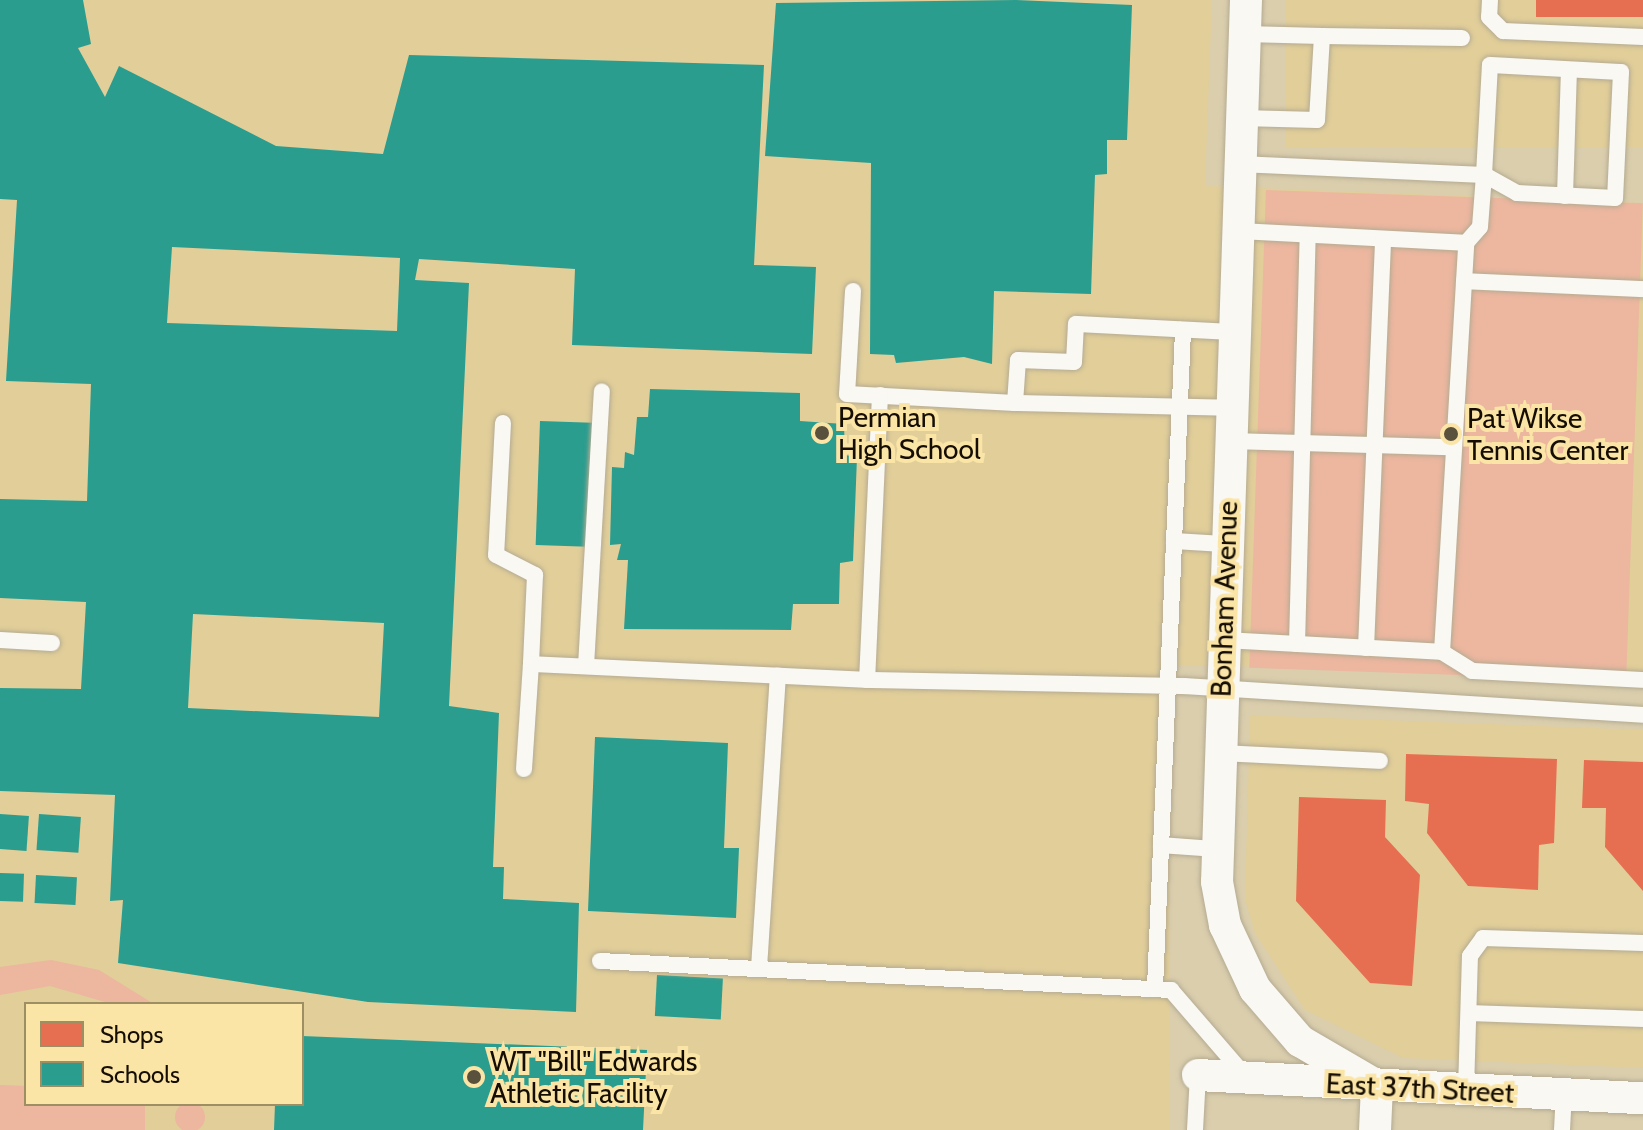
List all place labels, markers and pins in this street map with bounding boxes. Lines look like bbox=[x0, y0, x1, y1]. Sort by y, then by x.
place label: Permian High School bbox=[838, 400, 981, 466]
place label: Pat Wikse Tennis Center bbox=[1467, 401, 1628, 467]
marker: Permian High School bbox=[813, 424, 831, 442]
marker: Pat Wikse Tennis Center bbox=[1442, 425, 1460, 443]
place label: WT "Bill" Edwards Athletic Facility bbox=[490, 1044, 697, 1110]
marker: WT "Bill" Edwards Athletic Facility bbox=[465, 1068, 483, 1086]

